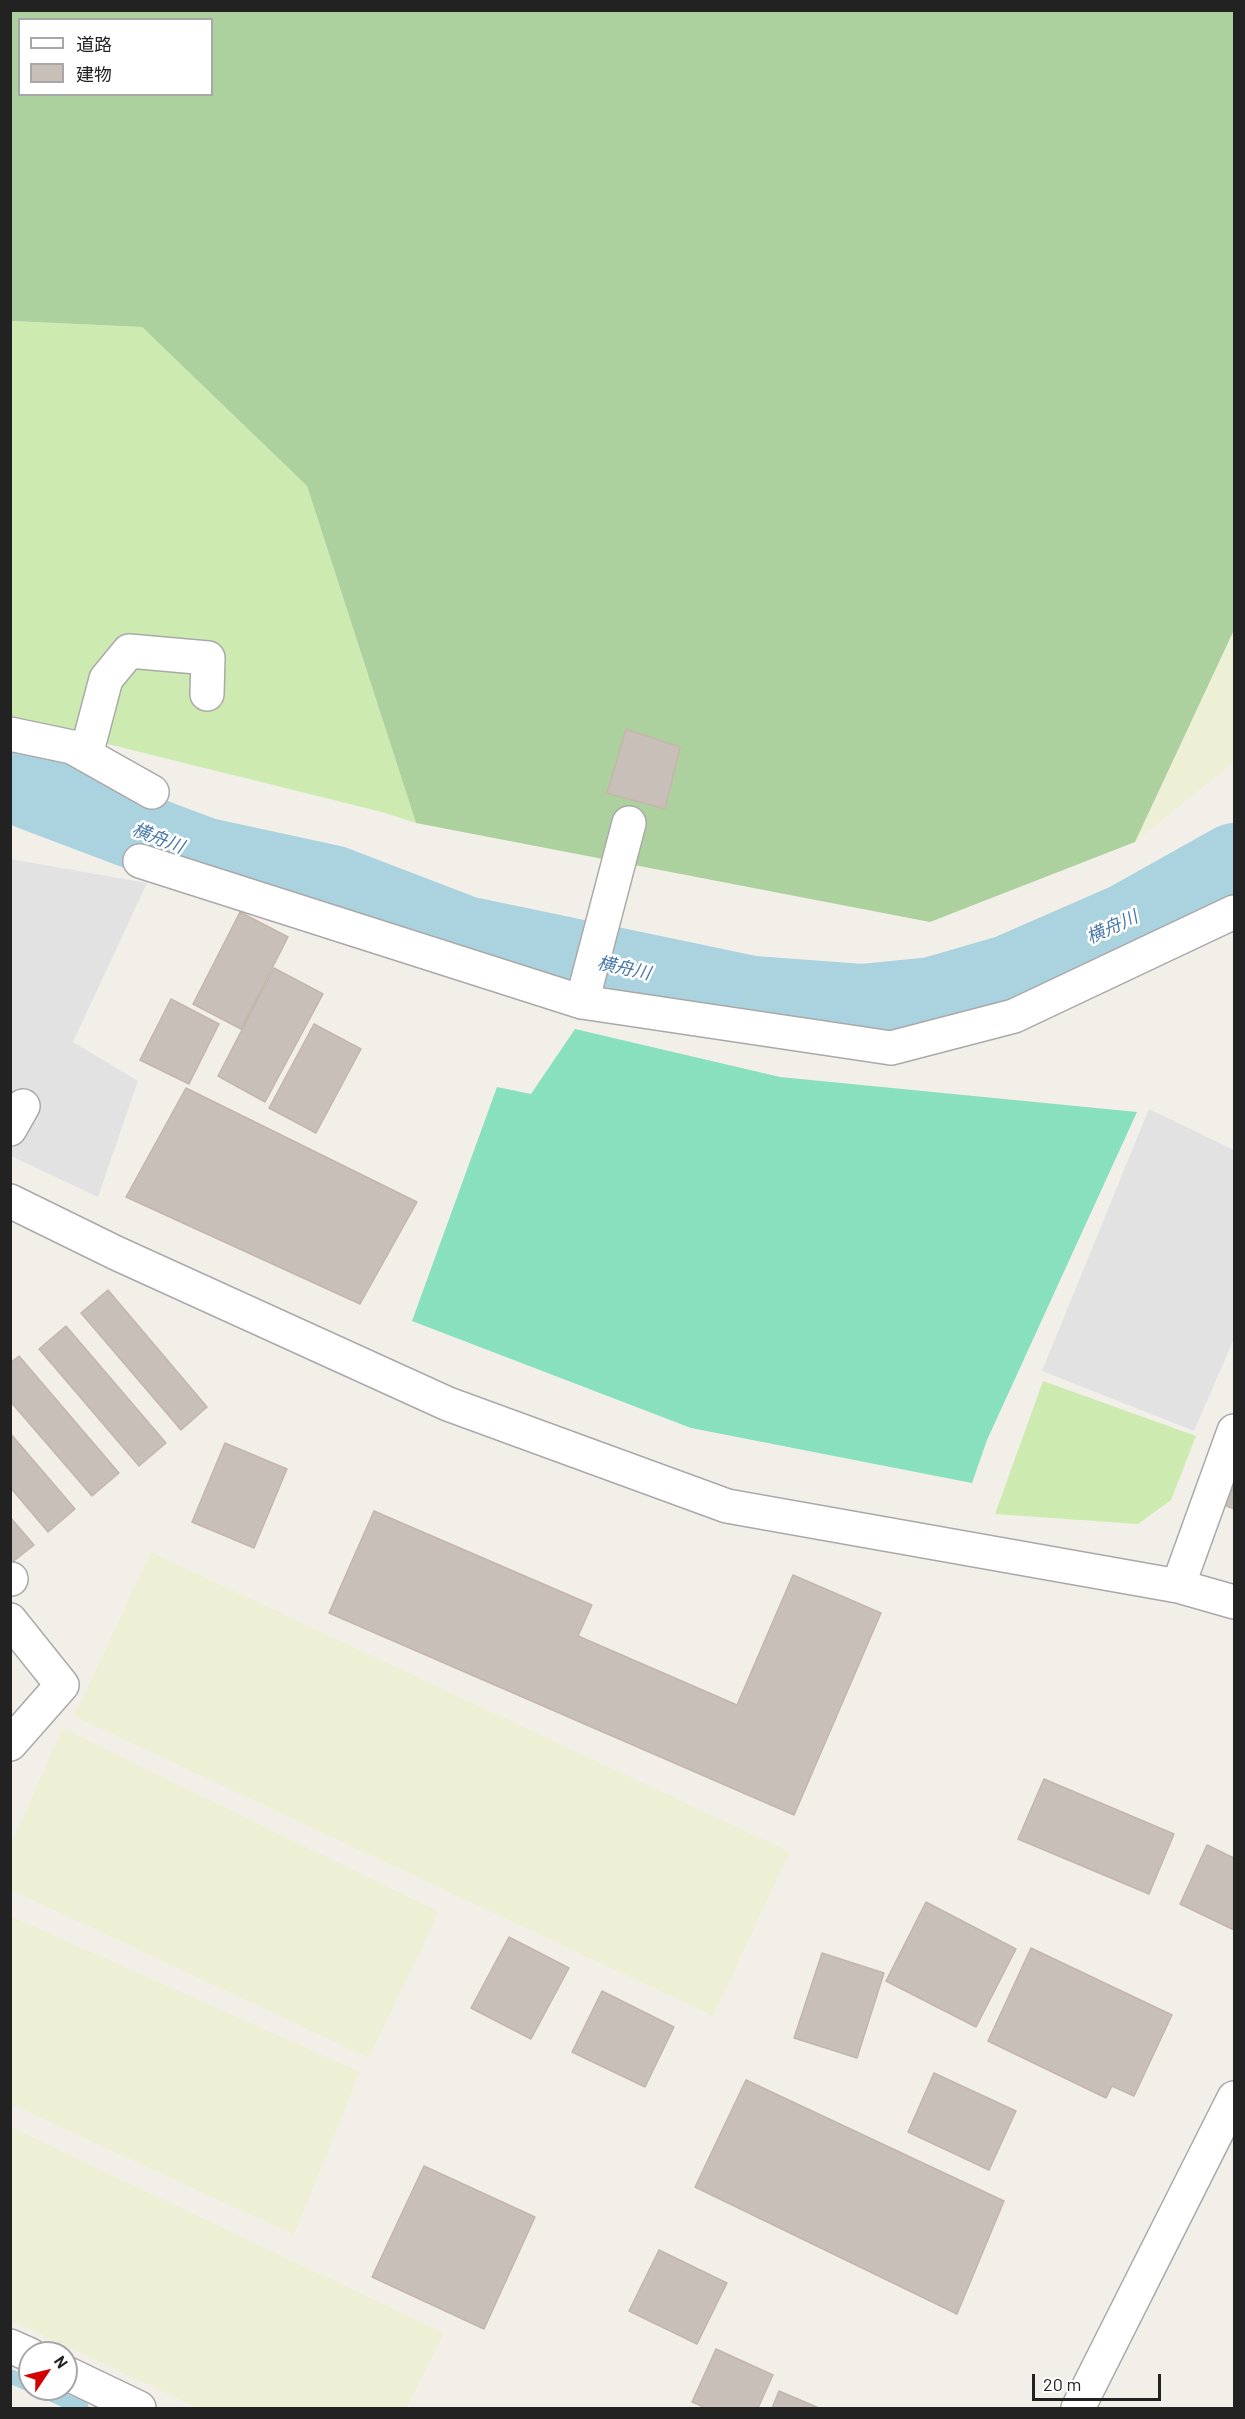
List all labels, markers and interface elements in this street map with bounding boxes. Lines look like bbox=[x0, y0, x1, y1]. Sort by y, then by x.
legend bbox=[18, 18, 213, 96]
text: 道路 bbox=[76, 33, 112, 55]
text: 建物 bbox=[76, 63, 112, 85]
water label: 横舟川 bbox=[129, 818, 187, 858]
water label: 横舟川 bbox=[1083, 906, 1141, 948]
water label: 横舟川 bbox=[595, 952, 653, 984]
north arrow bbox=[18, 2341, 78, 2401]
text: N bbox=[51, 2352, 72, 2371]
scale bar bbox=[1035, 2362, 1164, 2400]
text: 20 m bbox=[1043, 2373, 1081, 2395]

